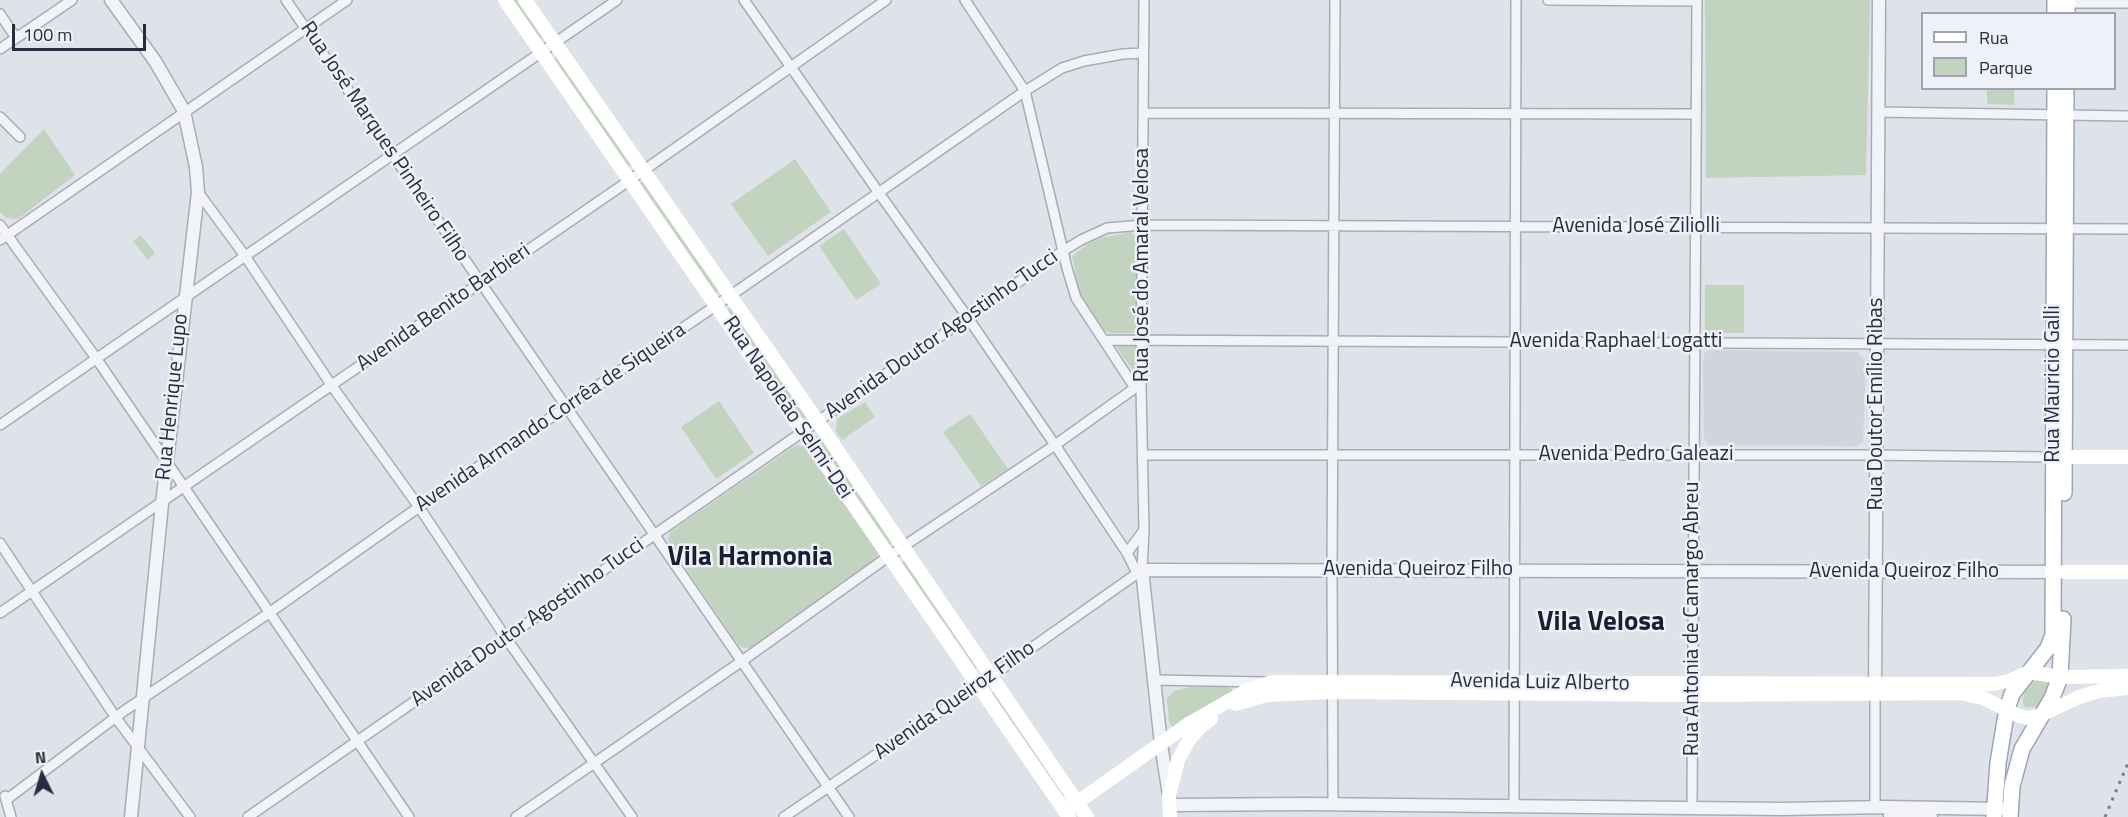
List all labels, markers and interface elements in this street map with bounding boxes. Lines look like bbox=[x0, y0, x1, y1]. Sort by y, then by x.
scale bar bbox=[15, 12, 148, 50]
legend bbox=[1921, 12, 2116, 90]
street label: Rua José Marques Pinheiro Filho bbox=[294, 17, 474, 267]
text: 100 m bbox=[23, 21, 72, 48]
text: Rua bbox=[1979, 24, 2009, 51]
text: Parque bbox=[1979, 54, 2033, 81]
street label: Rua José do Amaral Velosa bbox=[1130, 148, 1156, 382]
street label: Avenida José Ziliolli bbox=[1552, 214, 1720, 240]
street label: Avenida Benito Barbieri bbox=[352, 239, 536, 377]
street label: Avenida Doutor Agostinho Tucci bbox=[821, 245, 1063, 425]
street label: Rua Doutor Emílio Ribas bbox=[1864, 297, 1890, 511]
street label: Rua Mauricio Galli bbox=[2041, 305, 2067, 463]
street label: Rua Henrique Lupo bbox=[152, 312, 194, 482]
street label: Rua Napoleão Selmi-Dei bbox=[717, 312, 857, 504]
street label: Avenida Armando Corrêa de Siqueira bbox=[411, 318, 691, 518]
street label: Avenida Raphael Logatti bbox=[1510, 329, 1722, 355]
street label: Avenida Pedro Galeazi bbox=[1538, 442, 1734, 468]
street label: Rua Antonia de Camargo Abreu bbox=[1680, 482, 1706, 756]
street label: Avenida Doutor Agostinho Tucci bbox=[407, 533, 649, 713]
district label: Vila Harmonia bbox=[667, 542, 833, 574]
street label: Avenida Queiroz Filho bbox=[1323, 557, 1513, 583]
street label: Avenida Queiroz Filho bbox=[1809, 559, 1999, 585]
district label: Vila Velosa bbox=[1537, 607, 1665, 639]
street label: Avenida Queiroz Filho bbox=[870, 636, 1040, 766]
street label: Avenida Luiz Alberto bbox=[1450, 669, 1630, 697]
north arrow bbox=[12, 745, 72, 805]
text: N bbox=[34, 745, 47, 770]

